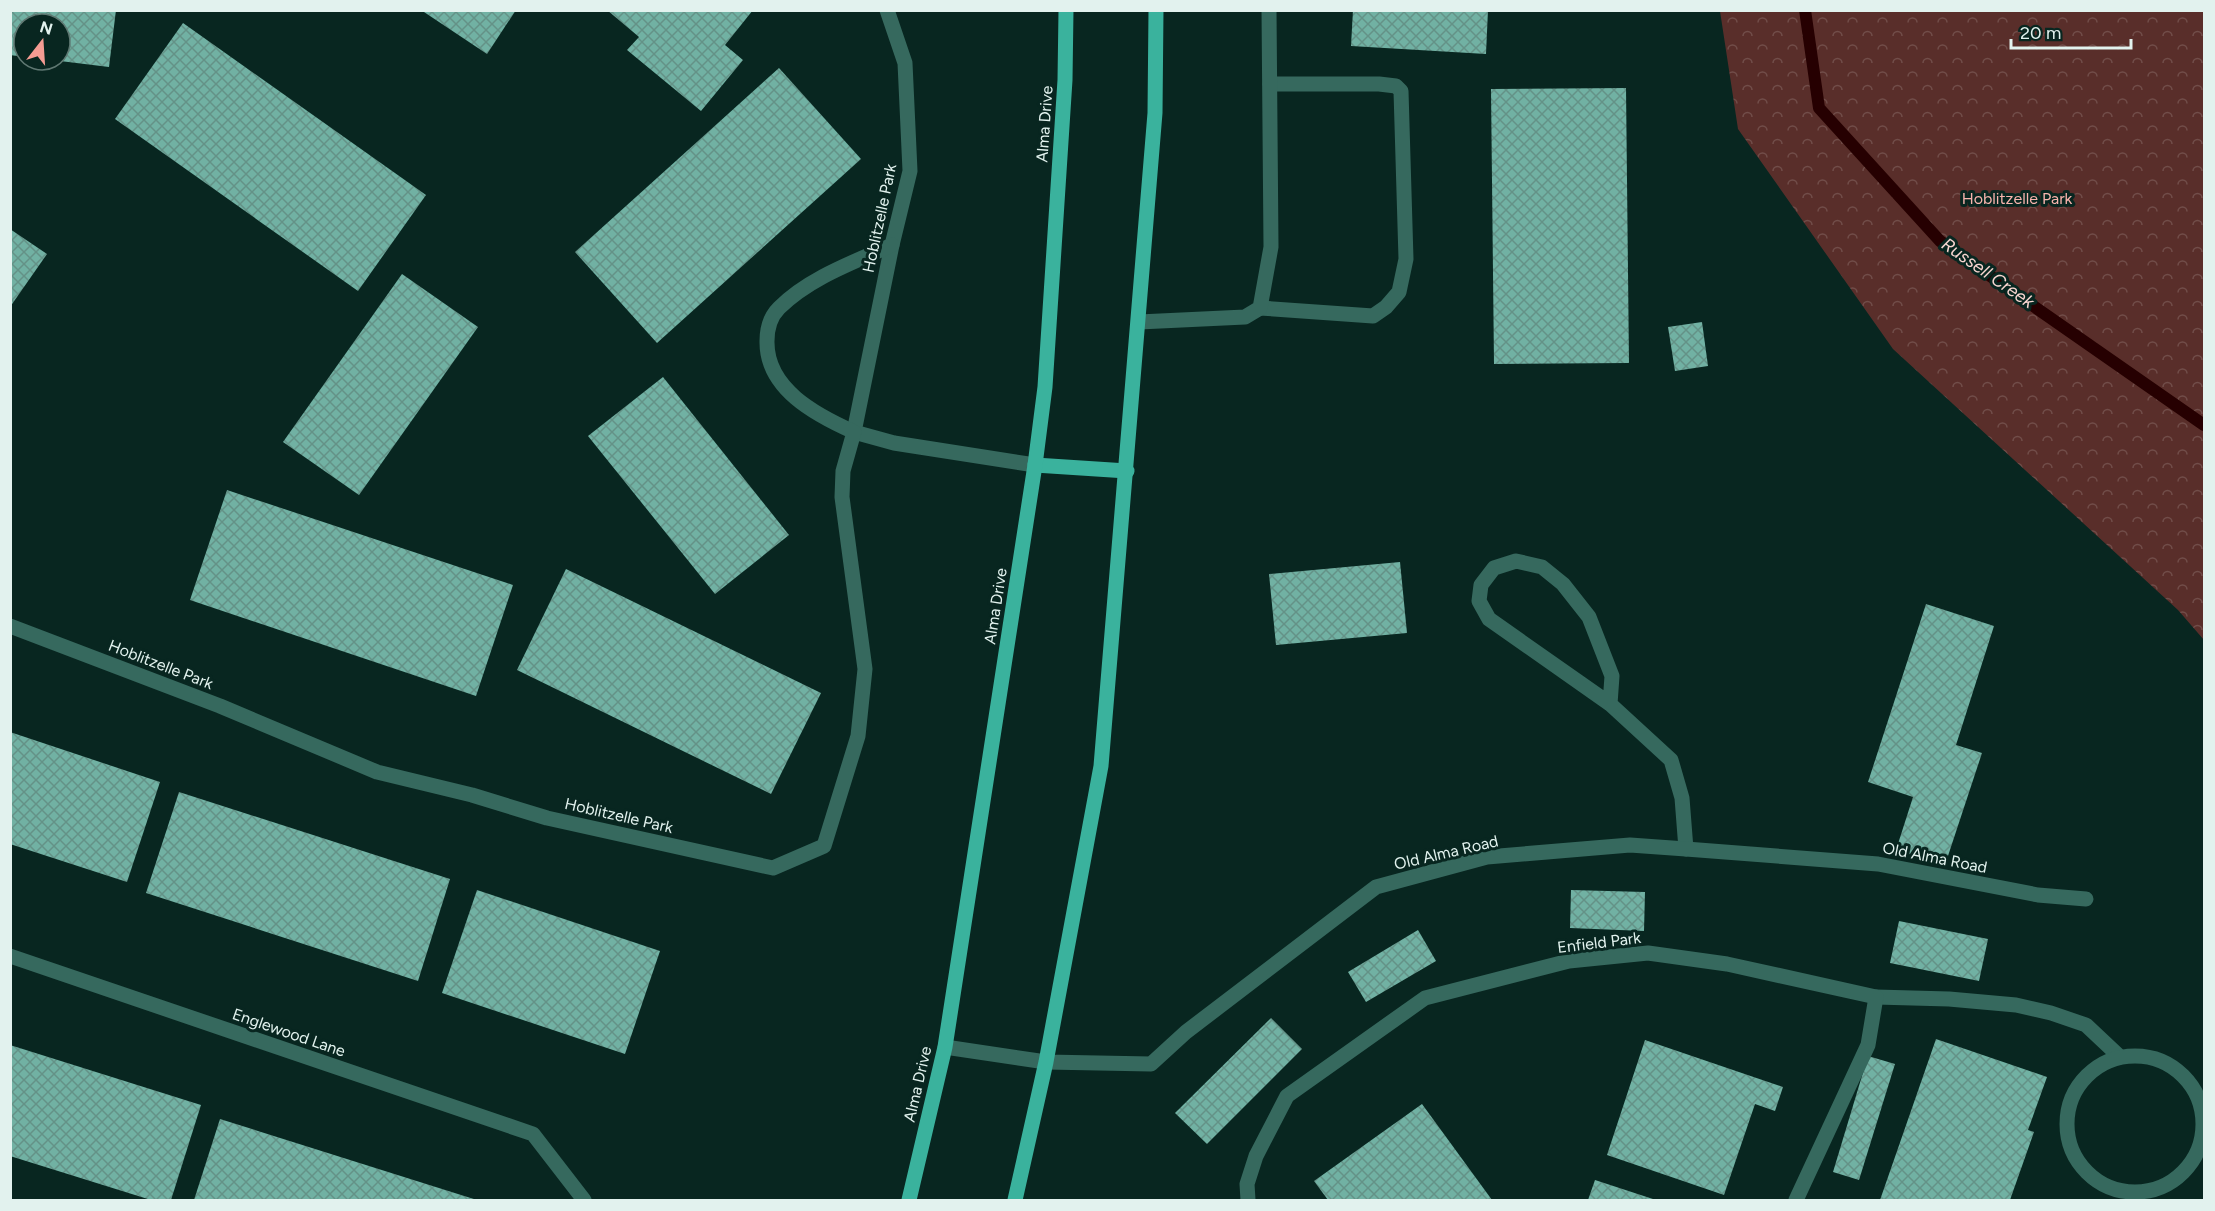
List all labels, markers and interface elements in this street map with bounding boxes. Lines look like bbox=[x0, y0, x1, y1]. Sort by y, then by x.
north arrow bbox=[12, 12, 72, 72]
scale bar bbox=[2011, 12, 2131, 50]
text: N bbox=[38, 17, 55, 39]
text: 20 m bbox=[2020, 22, 2061, 44]
street label: Alma Drive bbox=[1032, 85, 1057, 163]
street label: Hoblitzelle Park bbox=[859, 162, 900, 274]
park label: Hoblitzelle Park bbox=[1962, 189, 2073, 208]
water label: Russell Creek bbox=[1937, 233, 2040, 314]
street label: Alma Drive bbox=[980, 566, 1011, 646]
street label: Hoblitzelle Park bbox=[106, 636, 216, 693]
street label: Hoblitzelle Park bbox=[563, 794, 675, 837]
street label: Old Alma Road bbox=[1392, 831, 1500, 874]
street label: Old Alma Road bbox=[1881, 838, 1989, 877]
street label: Enfield Park bbox=[1556, 928, 1642, 957]
street label: Englewood Lane bbox=[230, 1004, 348, 1061]
street label: Alma Drive bbox=[900, 1044, 935, 1124]

